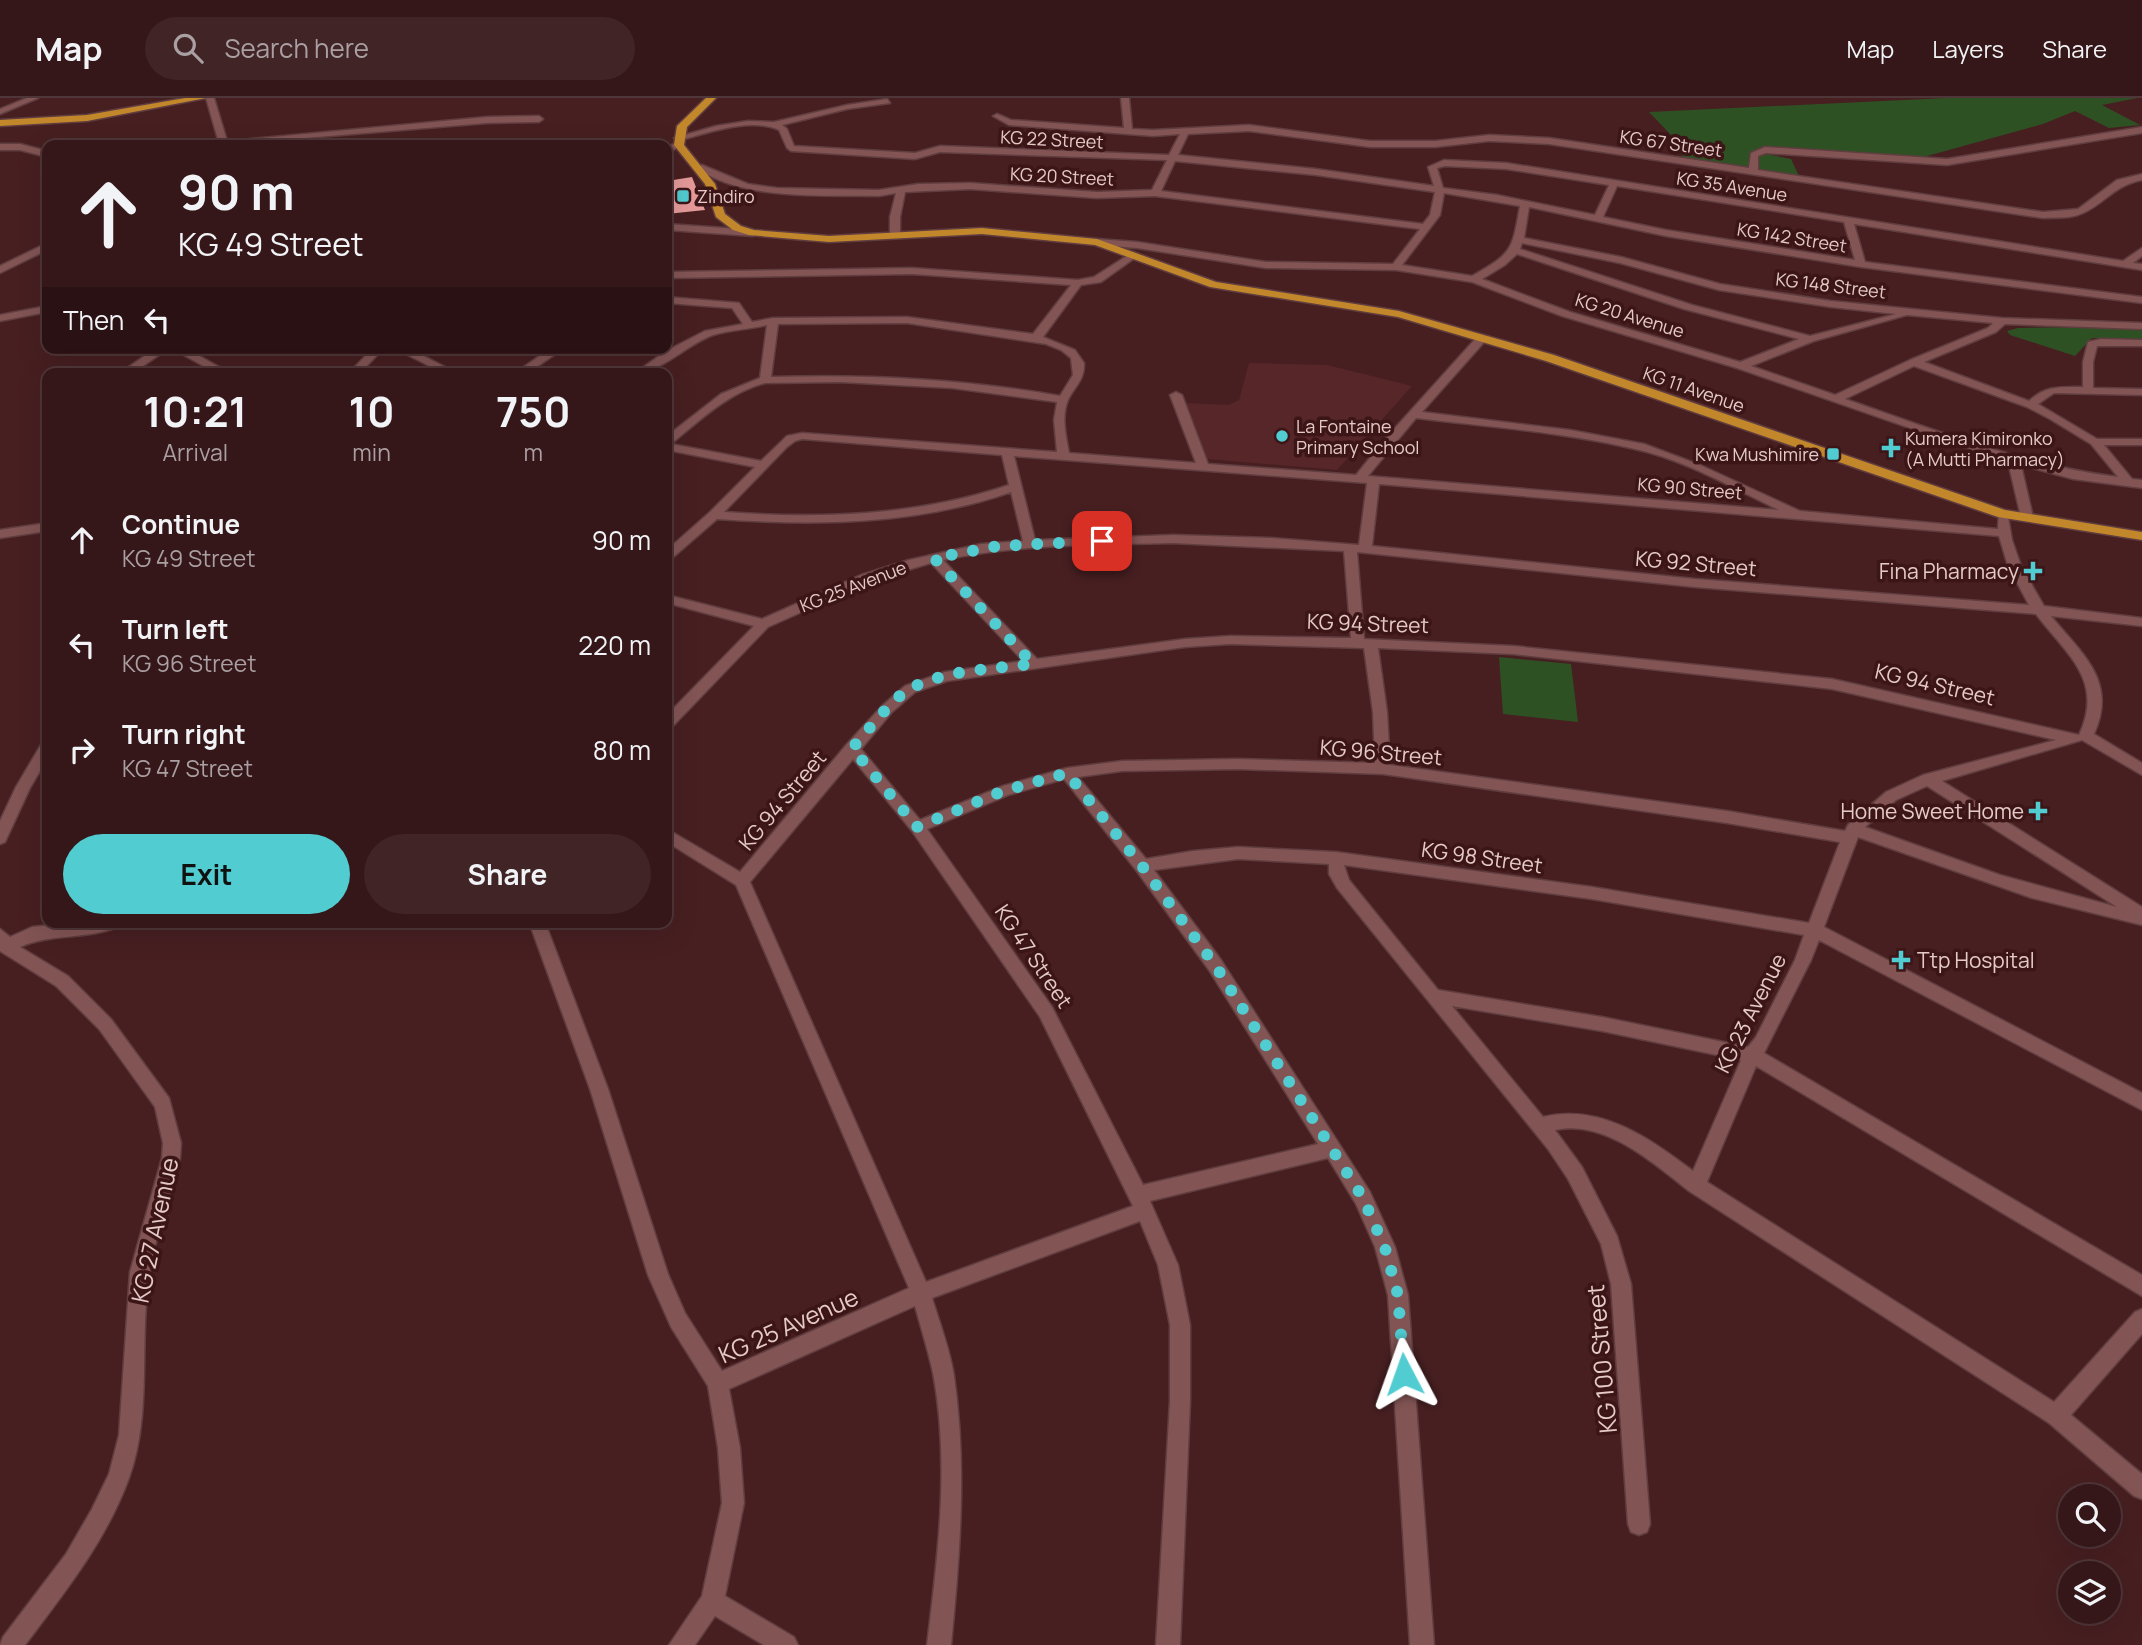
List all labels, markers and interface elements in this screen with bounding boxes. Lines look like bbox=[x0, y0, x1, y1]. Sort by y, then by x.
search box bbox=[145, 17, 635, 80]
text: Map bbox=[35, 26, 103, 71]
icon: search bbox=[169, 29, 207, 67]
text: Search here bbox=[225, 30, 369, 66]
text: Map bbox=[1847, 32, 1894, 65]
text: Layers bbox=[1932, 32, 2004, 65]
text: Share bbox=[2042, 32, 2107, 65]
street label: KG 22 Street bbox=[1000, 124, 1104, 154]
street label: KG 67 Street bbox=[1618, 124, 1724, 162]
text: 90 m bbox=[178, 158, 295, 225]
street label: KG 20 Street bbox=[1009, 161, 1115, 191]
street label: KG 35 Avenue bbox=[1675, 165, 1789, 207]
icon: ahead bbox=[63, 168, 154, 259]
place label: Zindiro bbox=[697, 184, 755, 208]
marker: Zindiro bbox=[675, 188, 691, 204]
street label: KG 142 Street bbox=[1735, 216, 1849, 258]
text: KG 49 Street bbox=[178, 222, 364, 266]
street label: KG 148 Street bbox=[1774, 266, 1888, 304]
street label: KG 20 Avenue bbox=[1573, 287, 1687, 343]
icon: left bbox=[138, 301, 176, 339]
text: Then bbox=[63, 302, 124, 338]
street label: KG 11 Avenue bbox=[1640, 360, 1748, 418]
text: 10:21 bbox=[143, 382, 247, 440]
text: 10 bbox=[349, 382, 395, 440]
text: 750 bbox=[496, 382, 571, 440]
place label: La Fontaine Primary School bbox=[1296, 414, 1420, 459]
place label: Kumera Kimironko (A Mutti Pharmacy) bbox=[1905, 426, 2065, 471]
marker: La Fontaine Primary School bbox=[1274, 428, 1290, 444]
text: Arrival bbox=[162, 436, 228, 468]
text: min bbox=[352, 436, 391, 468]
text: m bbox=[524, 436, 543, 468]
marker: Kumera Kimironko (A Mutti Pharmacy) bbox=[1883, 440, 1899, 456]
place label: Kwa Mushimire bbox=[1695, 442, 1819, 466]
marker: Kwa Mushimire bbox=[1825, 446, 1841, 462]
street label: KG 90 Street bbox=[1637, 471, 1743, 505]
text: Continue bbox=[122, 506, 240, 542]
pin bbox=[1072, 511, 1132, 571]
icon: ahead bbox=[63, 521, 101, 559]
text: 90 m bbox=[592, 522, 651, 558]
icon: arrive bbox=[1083, 522, 1121, 560]
text: KG 49 Street bbox=[122, 542, 255, 574]
street label: KG 92 Street bbox=[1634, 544, 1758, 582]
street label: KG 25 Avenue bbox=[796, 555, 910, 617]
place label: Fina Pharmacy bbox=[1879, 557, 2019, 585]
marker: Fina Pharmacy bbox=[2025, 563, 2041, 579]
street label: KG 94 Street bbox=[1307, 607, 1429, 639]
text: Turn left bbox=[122, 611, 229, 647]
icon: left bbox=[63, 626, 101, 664]
text: 220 m bbox=[578, 627, 651, 663]
text: KG 96 Street bbox=[122, 647, 256, 679]
street label: KG 94 Street bbox=[1872, 657, 1998, 711]
text: Turn right bbox=[122, 716, 246, 752]
icon: right bbox=[63, 731, 101, 769]
text: 80 m bbox=[593, 732, 651, 768]
street label: KG 96 Street bbox=[1319, 733, 1443, 771]
street label: KG 94 Street bbox=[732, 744, 832, 856]
text: KG 47 Street bbox=[122, 752, 253, 784]
place label: Home Sweet Home bbox=[1840, 797, 2024, 825]
marker: Home Sweet Home bbox=[2030, 803, 2046, 819]
button: Exit bbox=[63, 834, 350, 914]
button: Share bbox=[364, 834, 651, 914]
street label: KG 98 Street bbox=[1420, 835, 1544, 879]
street label: KG 47 Street bbox=[989, 899, 1079, 1013]
place label: Ttp Hospital bbox=[1917, 946, 2035, 974]
street label: KG 23 Avenue bbox=[1708, 949, 1792, 1077]
marker: Ttp Hospital bbox=[1891, 950, 1911, 970]
street label: KG 27 Avenue bbox=[122, 1154, 186, 1306]
street label: KG 25 Avenue bbox=[713, 1279, 863, 1371]
street label: KG 100 Street bbox=[1578, 1283, 1624, 1435]
position arrow bbox=[1367, 1337, 1441, 1411]
map controls bbox=[2058, 1484, 2121, 1624]
button: search bbox=[2058, 1484, 2121, 1547]
button: layers bbox=[2058, 1561, 2121, 1624]

